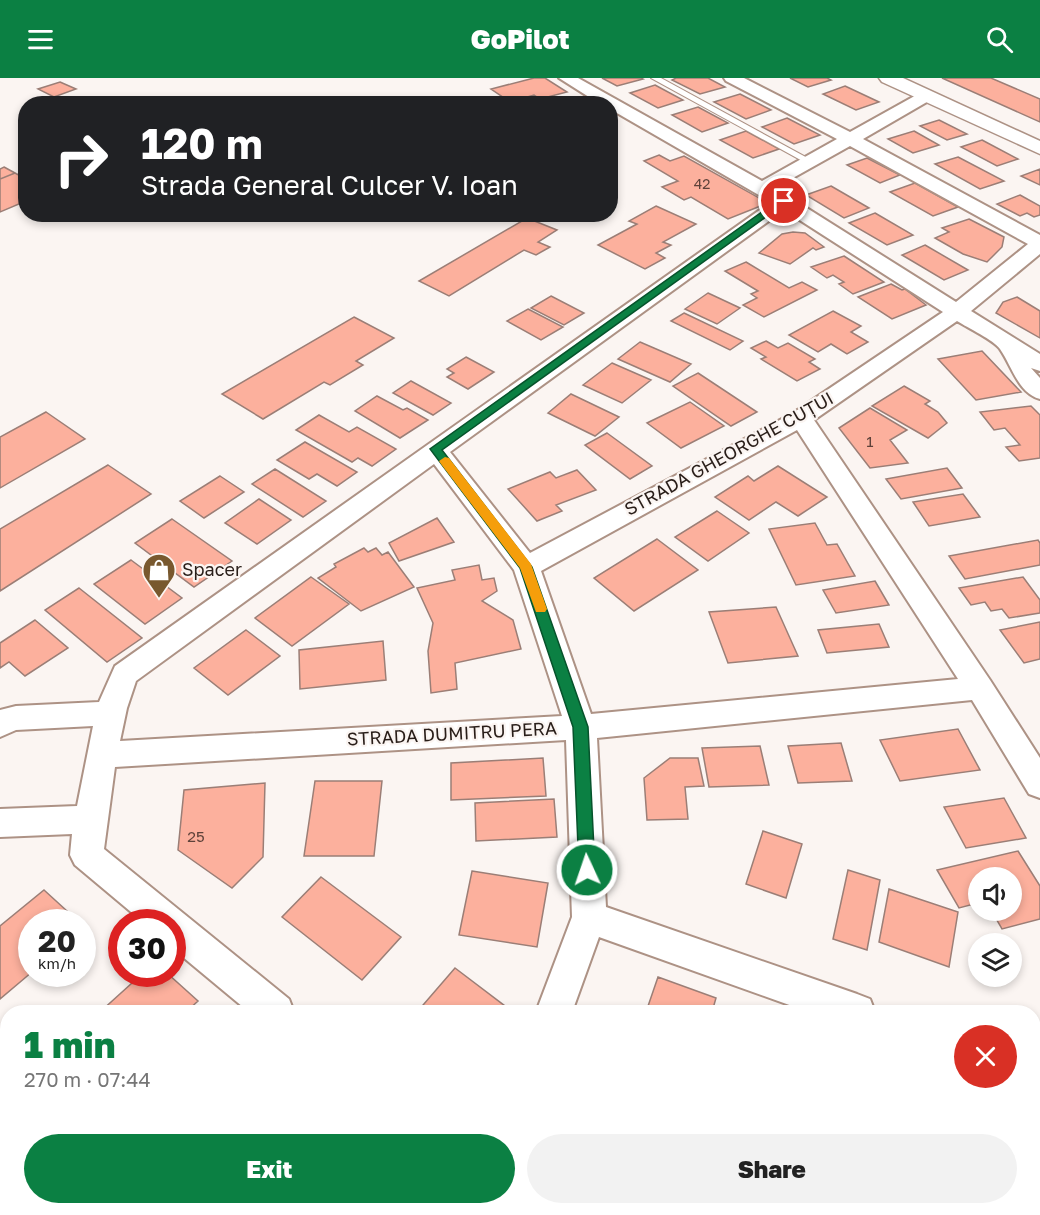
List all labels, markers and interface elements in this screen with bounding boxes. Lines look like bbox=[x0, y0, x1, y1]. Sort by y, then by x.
icon: menu bbox=[24, 23, 57, 56]
text: GoPilot bbox=[470, 23, 570, 55]
icon: search bbox=[983, 23, 1016, 56]
text: 120 m bbox=[141, 118, 263, 168]
icon: right bbox=[42, 120, 120, 198]
text: Strada General Culcer V. Ioan bbox=[141, 169, 518, 201]
house number: 42 bbox=[694, 175, 710, 192]
pin bbox=[758, 175, 809, 226]
icon: arrive bbox=[767, 184, 800, 217]
street label: STRADA GHEORGHE CUȚUI bbox=[620, 386, 837, 521]
house number: 1 bbox=[866, 432, 874, 450]
shop icon: Spacer bbox=[141, 552, 177, 599]
place label: Spacer bbox=[182, 558, 242, 580]
street label: STRADA DUMITRU PERA bbox=[346, 717, 558, 749]
house number: 25 bbox=[187, 827, 205, 845]
position arrow bbox=[555, 838, 619, 902]
map controls bbox=[968, 867, 1022, 987]
button: sound bbox=[968, 867, 1022, 921]
speed limit sign: 30 bbox=[108, 909, 186, 987]
text: 20 bbox=[38, 923, 76, 959]
button: layers bbox=[968, 933, 1022, 987]
text: km/h bbox=[38, 954, 76, 972]
text: 1 min bbox=[24, 1023, 115, 1066]
button: close bbox=[954, 1025, 1017, 1088]
text: 270 m · 07:44 bbox=[24, 1067, 151, 1091]
button: Exit bbox=[24, 1134, 515, 1203]
button: Share bbox=[527, 1134, 1017, 1203]

